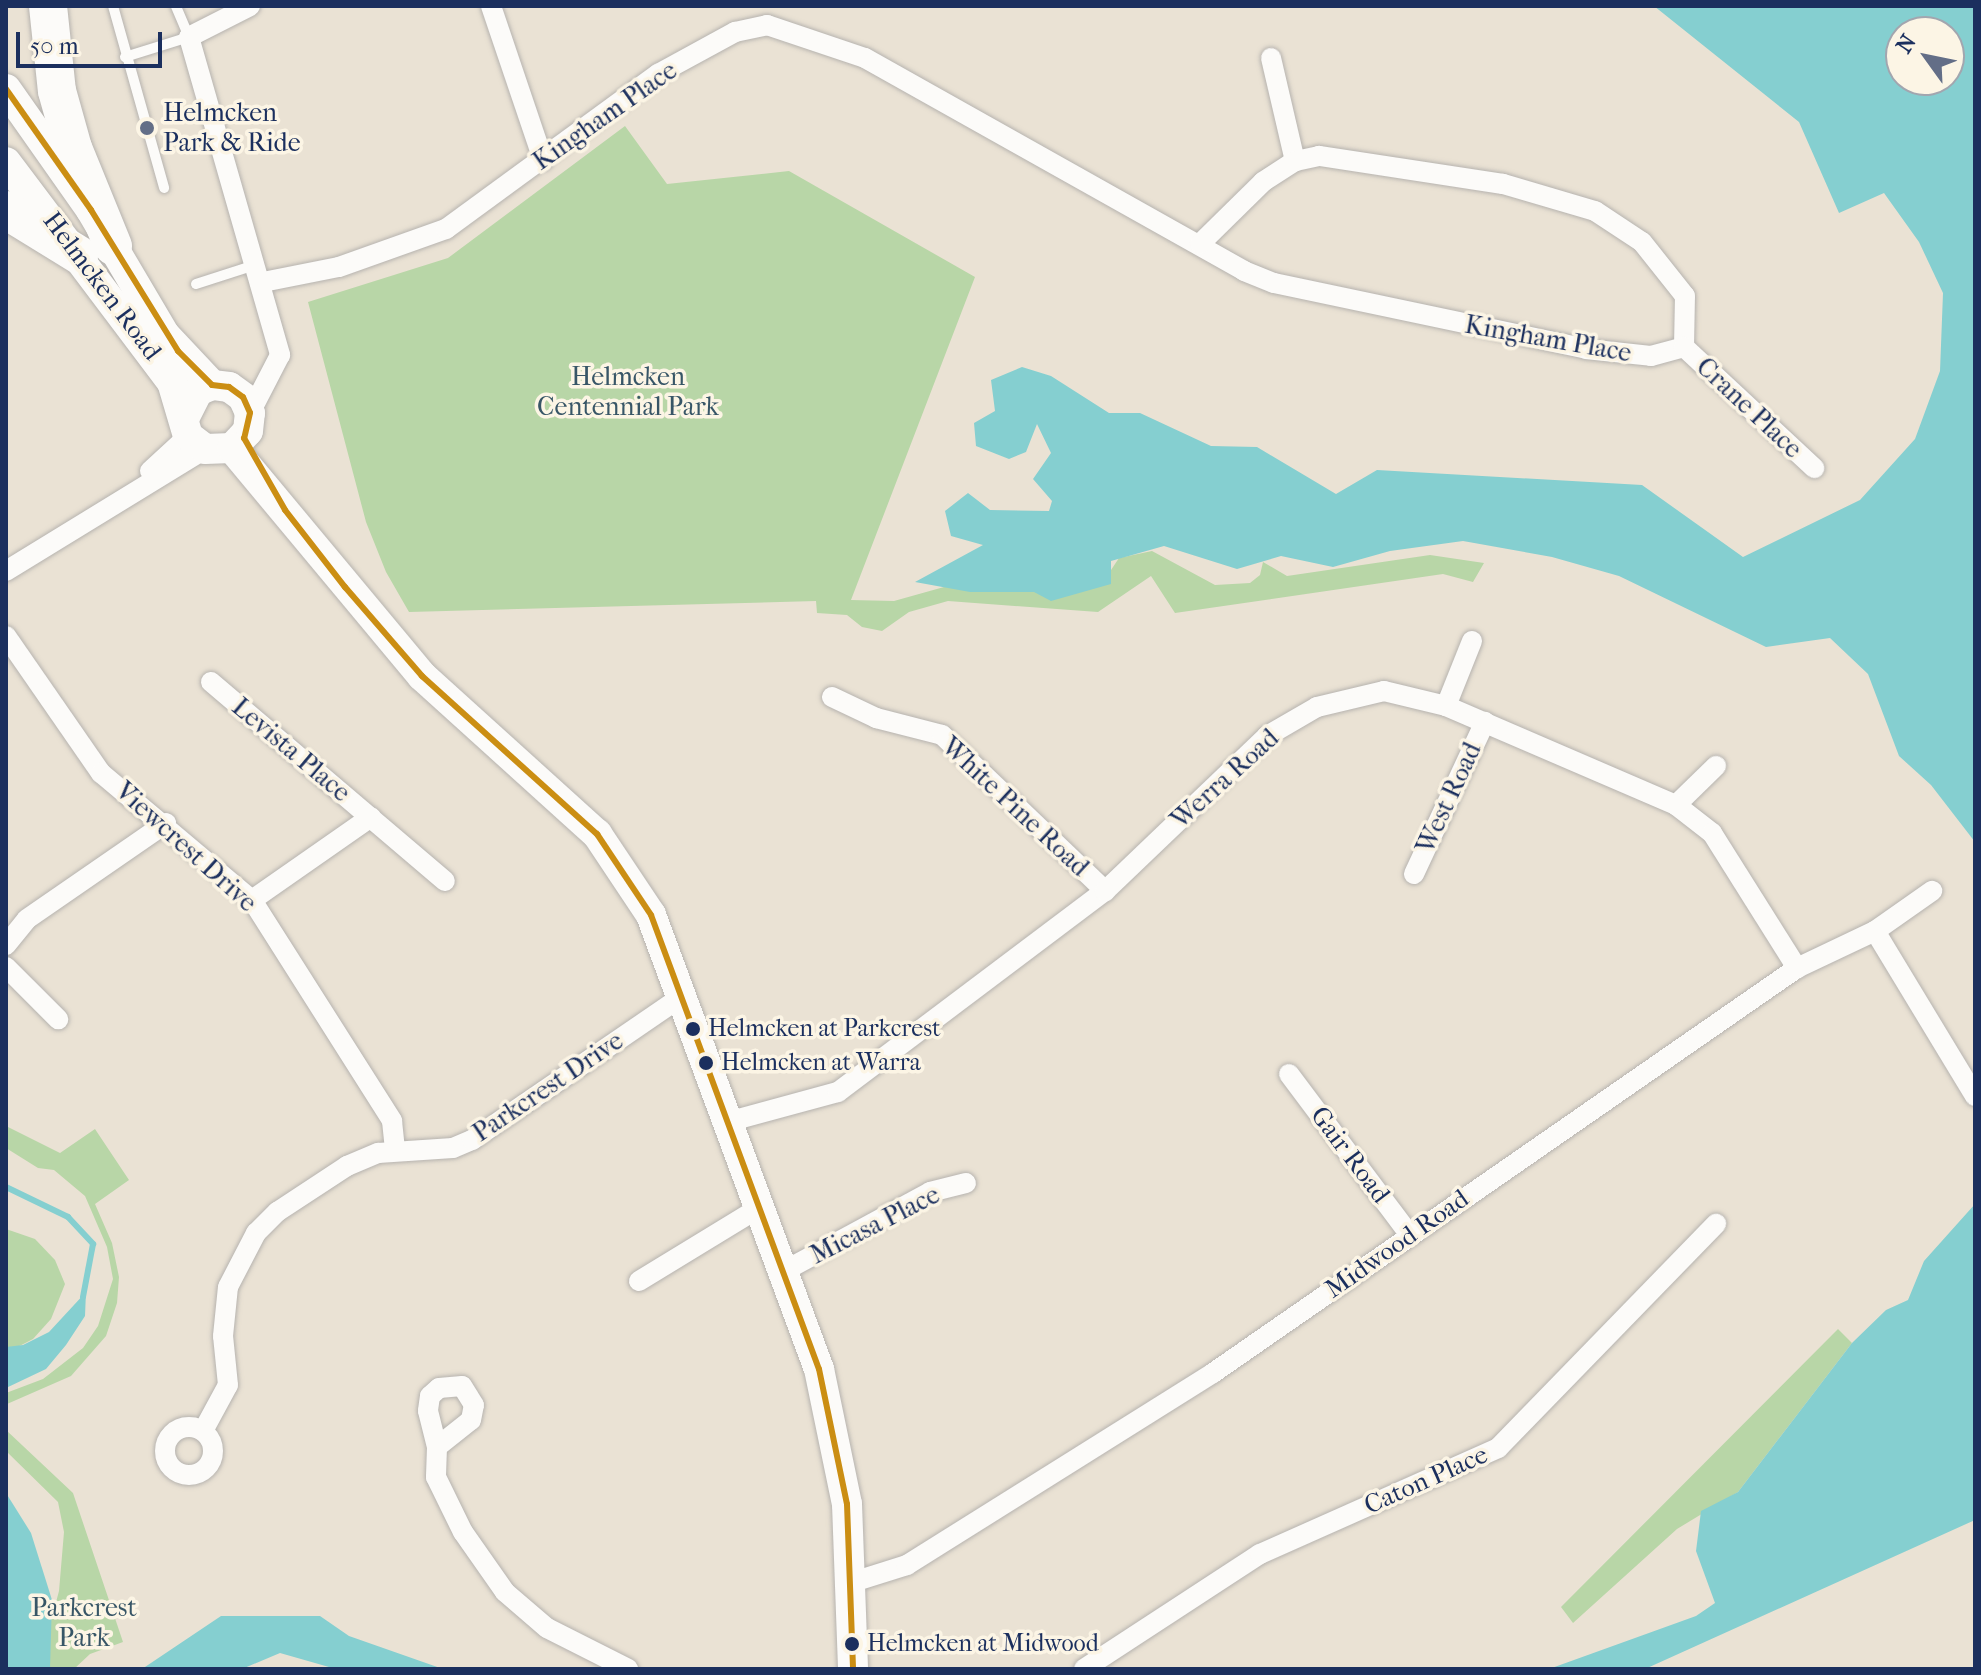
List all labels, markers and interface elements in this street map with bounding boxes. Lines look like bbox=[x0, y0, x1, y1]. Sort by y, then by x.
scale bar bbox=[20, 16, 166, 66]
north arrow bbox=[1885, 16, 1965, 96]
text: N bbox=[1891, 30, 1922, 58]
text: 50 m bbox=[30, 32, 79, 60]
street label: Kingham Place bbox=[527, 55, 683, 177]
place label: Helmcken Park & Ride bbox=[163, 97, 301, 158]
marker: Helmcken Park & Ride bbox=[138, 119, 156, 137]
street label: Helmcken Road bbox=[36, 206, 168, 366]
street label: Kingham Place bbox=[1462, 309, 1634, 369]
street label: Crane Place bbox=[1690, 351, 1808, 465]
park label: Helmcken Centennial Park bbox=[537, 361, 719, 422]
street label: Levista Place bbox=[226, 692, 356, 808]
street label: Werra Road bbox=[1165, 722, 1285, 836]
street label: White Pine Road bbox=[935, 731, 1095, 883]
street label: West Road bbox=[1410, 737, 1488, 859]
street label: Viewcrest Drive bbox=[109, 775, 263, 919]
place label: Helmcken at Parkcrest bbox=[708, 1015, 941, 1043]
marker: Helmcken at Parkcrest bbox=[685, 1021, 701, 1037]
street label: Parkcrest Drive bbox=[467, 1025, 629, 1149]
place label: Helmcken at Warra bbox=[721, 1049, 921, 1077]
marker: Helmcken at Warra bbox=[698, 1055, 714, 1071]
street label: Gair Road bbox=[1304, 1101, 1396, 1209]
street label: Micasa Place bbox=[805, 1179, 945, 1271]
street label: Midwood Road bbox=[1319, 1183, 1475, 1305]
street label: Caton Place bbox=[1359, 1439, 1493, 1521]
park label: Parkcrest Park bbox=[31, 1592, 137, 1654]
place label: Helmcken at Midwood bbox=[867, 1630, 1099, 1658]
marker: Helmcken at Midwood bbox=[844, 1636, 860, 1652]

